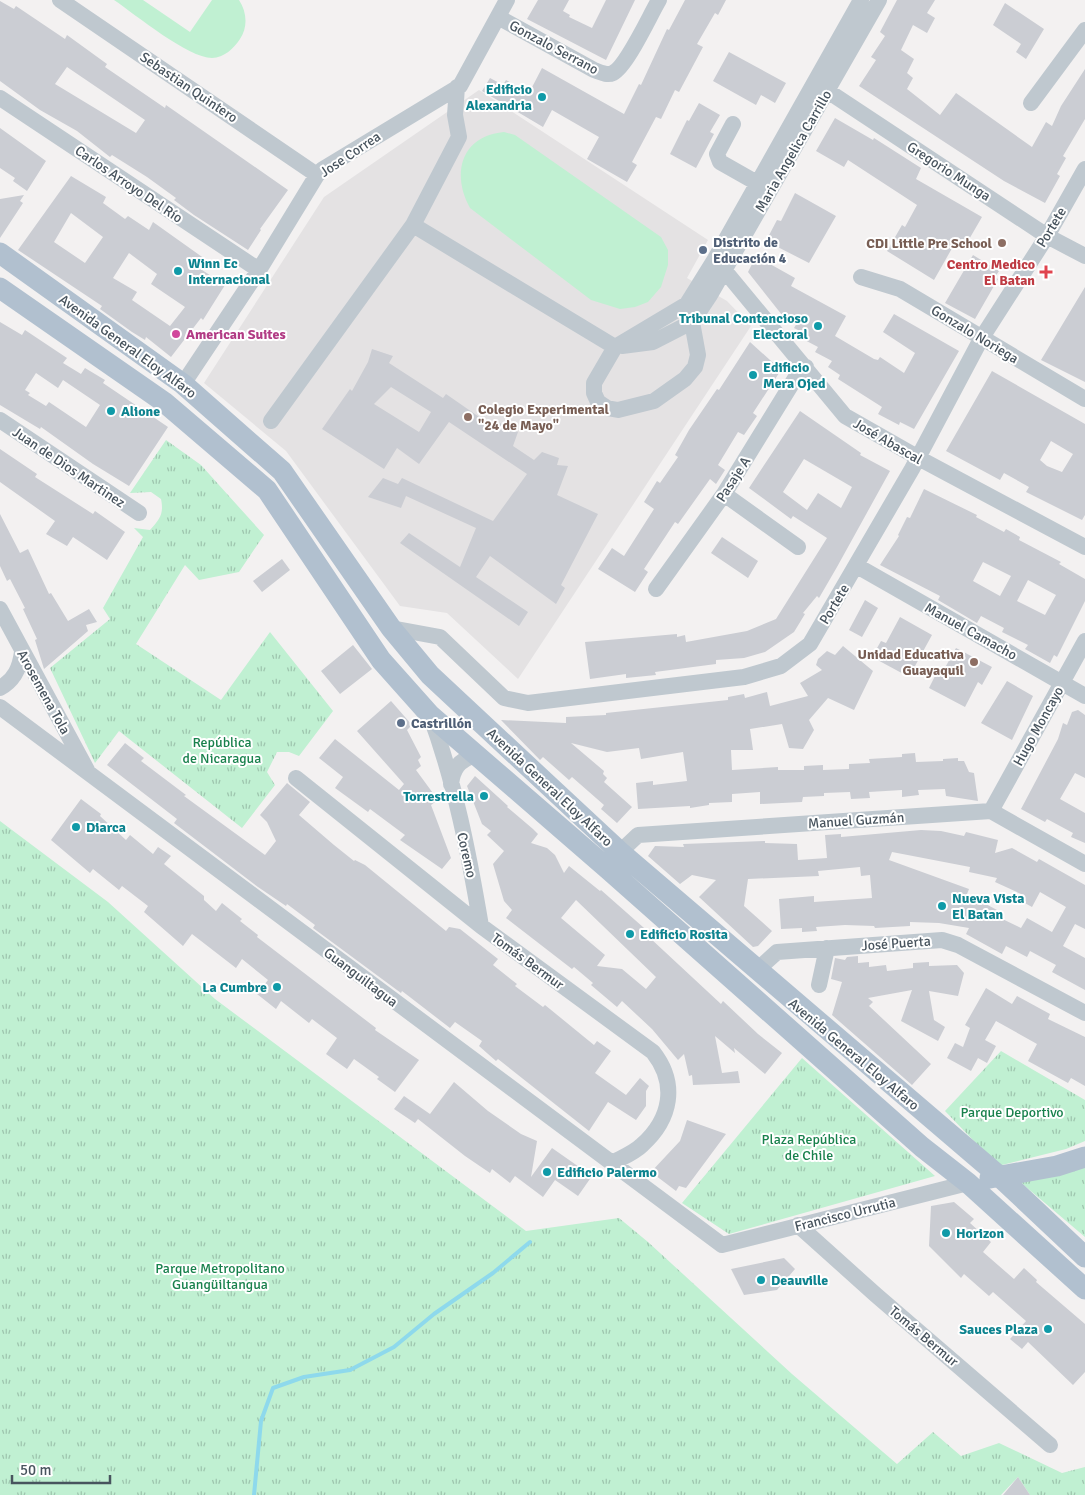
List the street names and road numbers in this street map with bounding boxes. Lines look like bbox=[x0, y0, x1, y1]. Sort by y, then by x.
street label: Gonzalo Serrano bbox=[506, 17, 601, 78]
street label: Sebastian Quintero bbox=[137, 48, 241, 126]
street label: Maria Angelica Carrillo bbox=[752, 87, 835, 215]
street label: Jose Correa bbox=[317, 128, 384, 181]
street label: Gregorio Munga bbox=[904, 138, 994, 205]
street label: Carlos Arroyo Del Río bbox=[72, 142, 186, 227]
street label: Portete bbox=[1033, 204, 1070, 250]
street label: Avenida General Eloy Alfaro bbox=[56, 291, 200, 402]
street label: Gonzalo Noriega bbox=[928, 302, 1022, 367]
street label: José Abascal bbox=[850, 415, 925, 468]
street label: Juan de Dios Martinez bbox=[9, 423, 128, 511]
street label: Pasaje A bbox=[713, 453, 755, 505]
street label: Portete bbox=[816, 581, 853, 627]
street label: Manuel Camacho bbox=[922, 599, 1020, 664]
street label: Arosemena Tola bbox=[13, 647, 74, 738]
street label: Hugo Moncayo bbox=[1010, 684, 1067, 769]
street label: Avenida General Eloy Alfaro bbox=[483, 725, 616, 850]
street label: Manuel Guzmán bbox=[807, 809, 905, 832]
street label: Coremo bbox=[453, 831, 480, 879]
street label: Tomás Bermur bbox=[488, 930, 568, 994]
street label: José Puerta bbox=[861, 933, 931, 954]
street label: Guanguiltagua bbox=[320, 944, 401, 1011]
street label: Avenida General Eloy Alfaro bbox=[785, 995, 923, 1114]
street label: Francisco Urrutia bbox=[793, 1194, 897, 1235]
street label: Tomás Bermur bbox=[886, 1303, 962, 1371]

